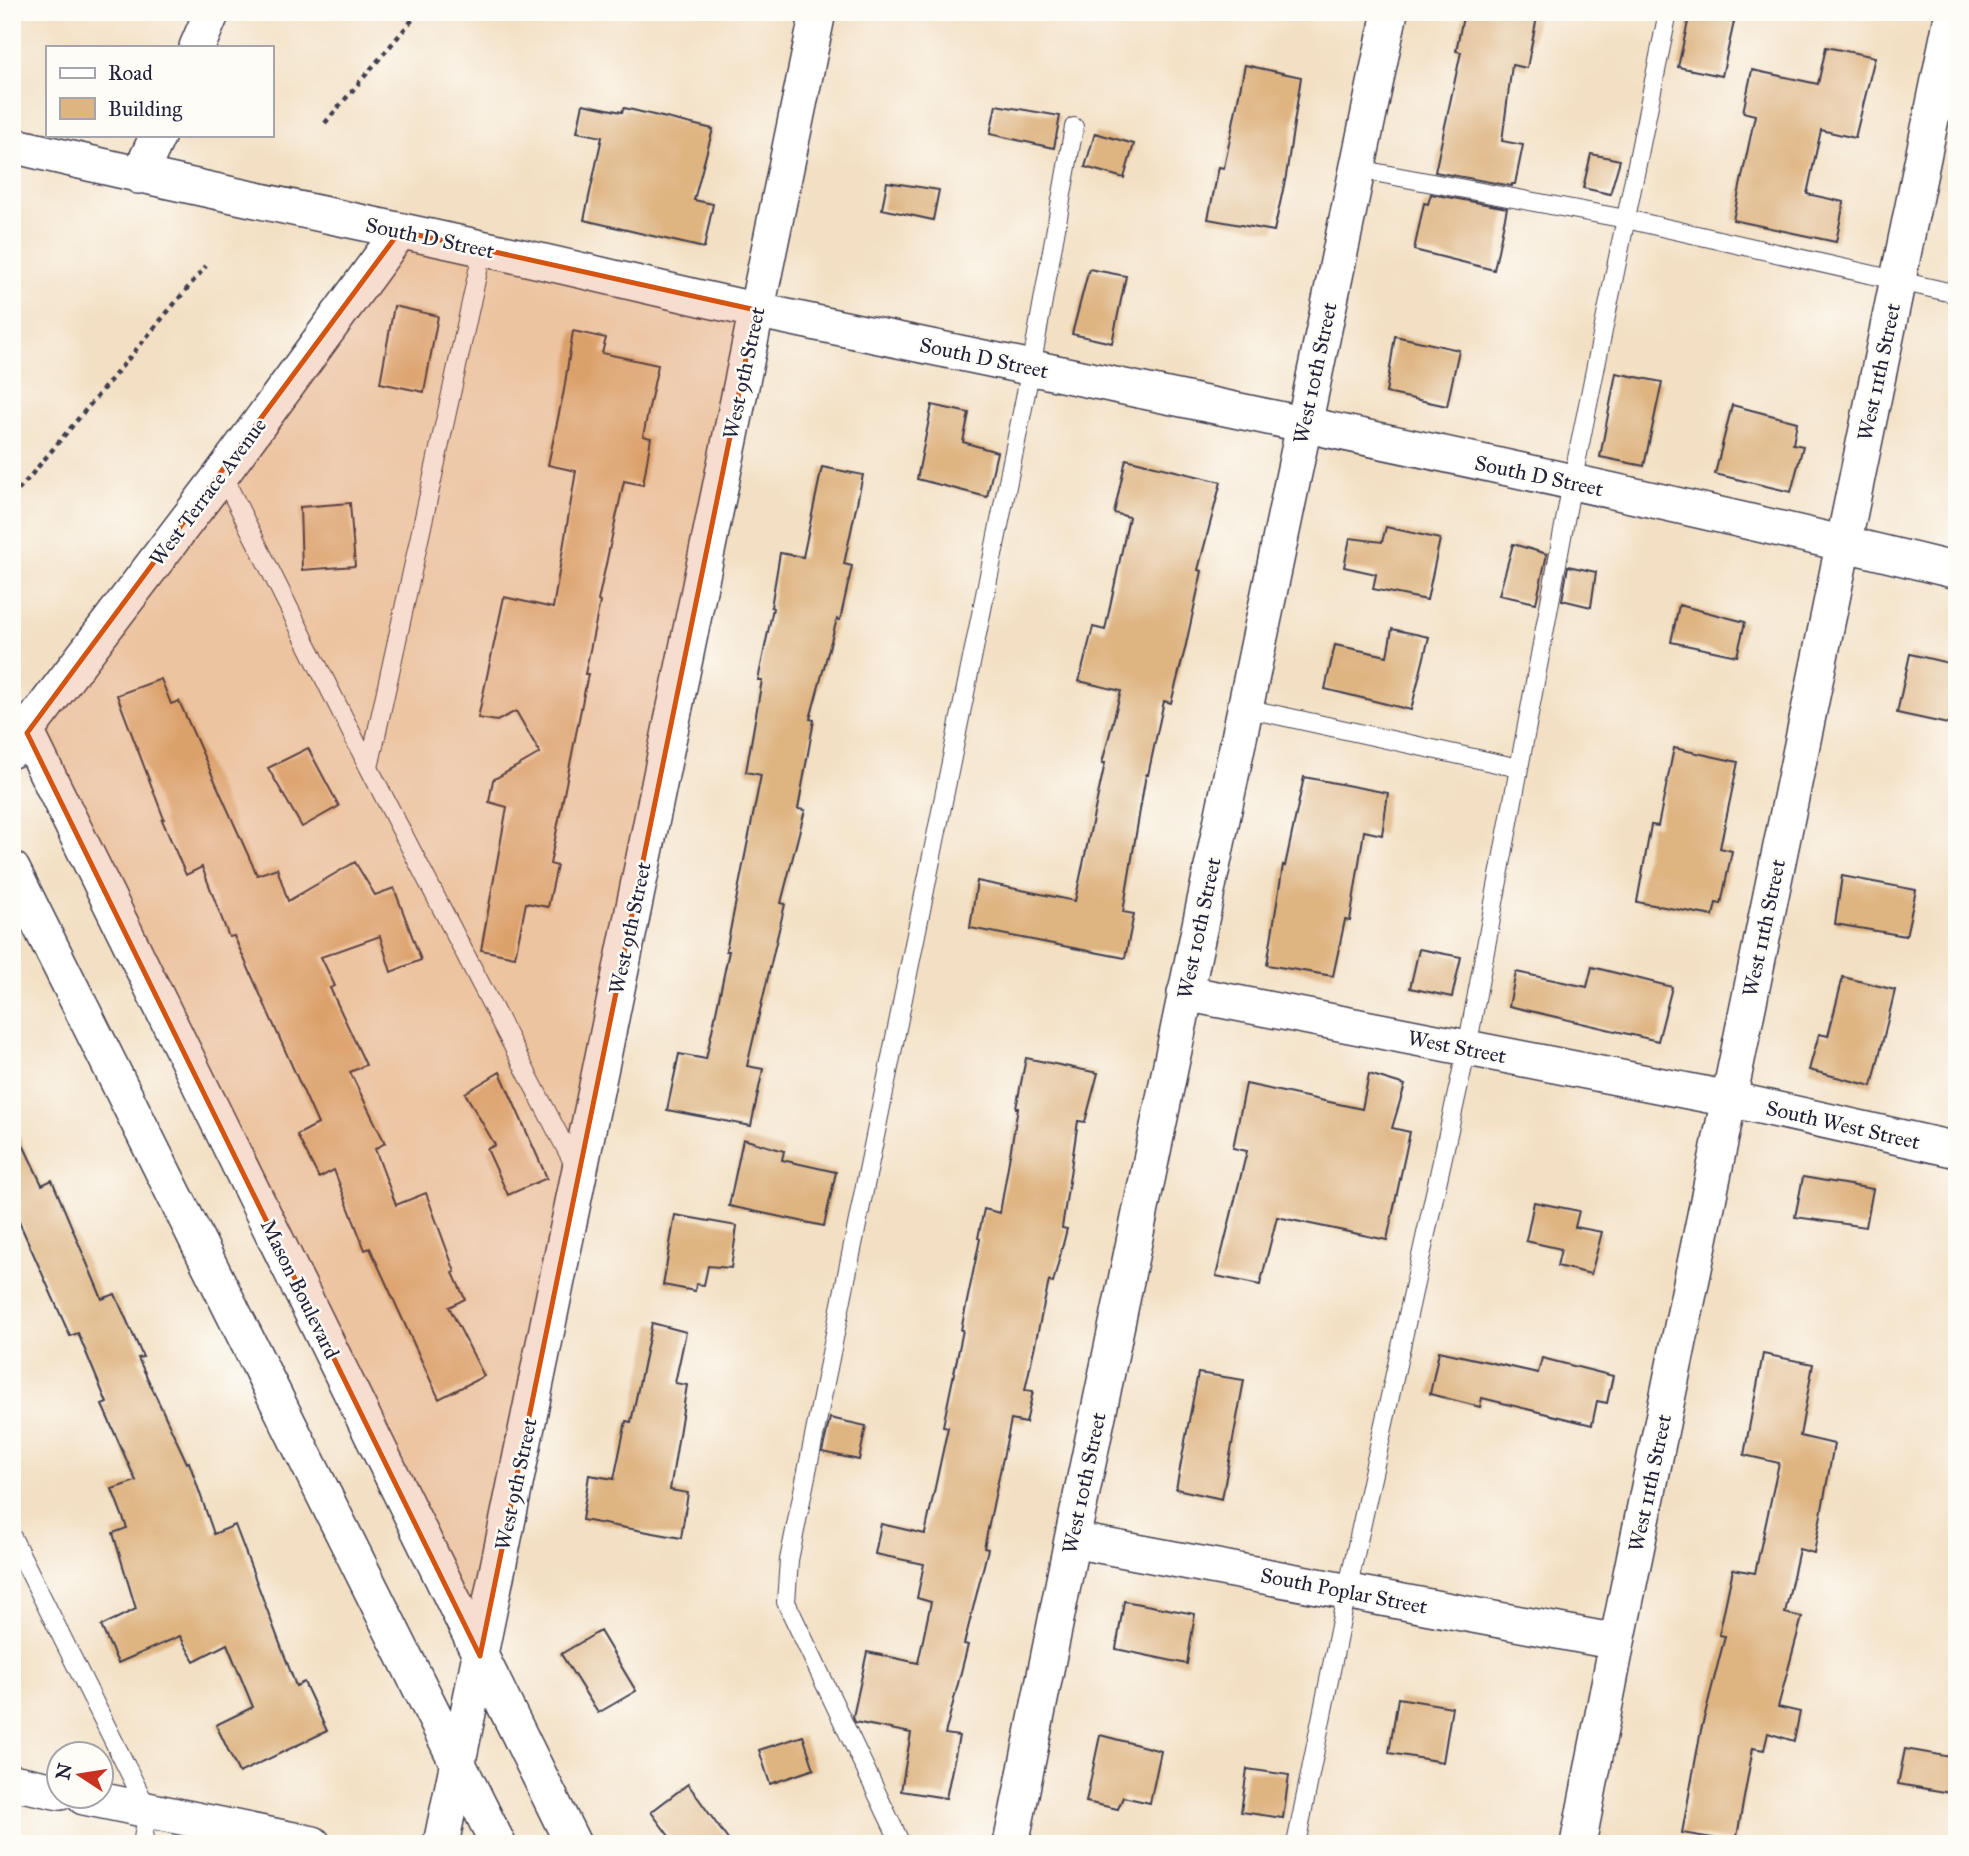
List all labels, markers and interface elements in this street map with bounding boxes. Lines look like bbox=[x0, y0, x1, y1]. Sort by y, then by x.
legend bbox=[46, 46, 273, 136]
text: Road bbox=[108, 60, 153, 86]
text: Building bbox=[108, 96, 182, 122]
street label: South D Street bbox=[363, 212, 497, 264]
street label: West 10th Street bbox=[1287, 299, 1343, 446]
street label: West 11th Street bbox=[1852, 300, 1906, 443]
street label: West 9th Street bbox=[717, 304, 771, 441]
street label: South D Street bbox=[917, 332, 1051, 384]
street label: West Terrace Avenue bbox=[144, 413, 272, 571]
street label: South D Street bbox=[1472, 450, 1606, 502]
street label: West 10th Street bbox=[1171, 854, 1227, 1001]
street label: West 11th Street bbox=[1737, 856, 1791, 999]
street label: West 9th Street bbox=[603, 859, 657, 996]
street label: West Street bbox=[1406, 1025, 1509, 1069]
street label: South West Street bbox=[1763, 1095, 1923, 1155]
street label: Mason Boulevard bbox=[255, 1215, 345, 1363]
street label: West 10th Street bbox=[1056, 1409, 1112, 1556]
street label: West 11th Street bbox=[1623, 1411, 1677, 1554]
street label: West 9th Street bbox=[489, 1415, 543, 1552]
street label: South Poplar Street bbox=[1258, 1562, 1430, 1620]
north arrow bbox=[46, 1741, 116, 1811]
text: N bbox=[51, 1761, 77, 1782]

